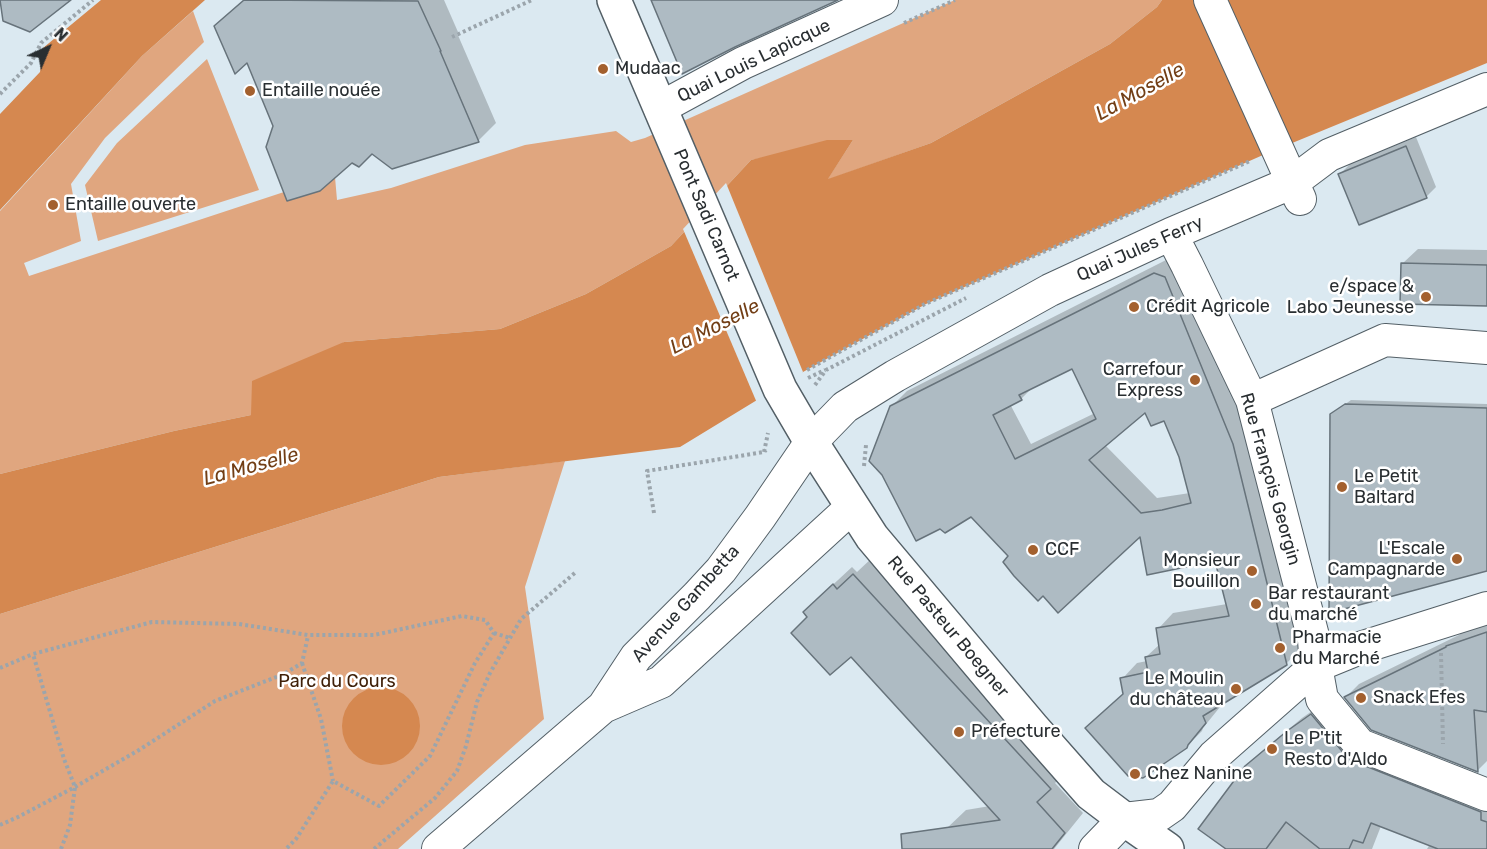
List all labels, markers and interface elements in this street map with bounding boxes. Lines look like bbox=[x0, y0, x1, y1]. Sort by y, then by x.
street label: Quai Louis Lapicque bbox=[674, 15, 834, 107]
north arrow bbox=[18, 18, 78, 78]
text: N bbox=[50, 24, 72, 46]
place label: Mudaac bbox=[615, 58, 681, 80]
water label: La Moselle bbox=[1092, 58, 1188, 126]
marker: Mudaac bbox=[596, 62, 610, 76]
place label: Entaille nouée bbox=[262, 80, 380, 102]
marker: Entaille nouée bbox=[243, 84, 257, 98]
street label: Pont Sadi Carnot bbox=[668, 146, 744, 284]
place label: Entaille ouverte bbox=[65, 194, 196, 216]
marker: Entaille ouverte bbox=[46, 198, 60, 212]
street label: Quai Jules Ferry bbox=[1074, 211, 1206, 287]
place label: e/space & Labo Jeunesse bbox=[1287, 276, 1414, 318]
marker: e/space & Labo Jeunesse bbox=[1419, 290, 1433, 304]
water label: La Moselle bbox=[666, 294, 764, 360]
place label: Crédit Agricole bbox=[1146, 296, 1270, 318]
marker: Crédit Agricole bbox=[1127, 300, 1141, 314]
place label: Carrefour Express bbox=[1103, 359, 1183, 401]
marker: Carrefour Express bbox=[1188, 373, 1202, 387]
street label: Rue François Georgin bbox=[1235, 390, 1305, 568]
water label: La Moselle bbox=[201, 443, 301, 491]
place label: Le Petit Baltard bbox=[1354, 466, 1418, 508]
marker: Le Petit Baltard bbox=[1335, 480, 1349, 494]
place label: L'Escale Campagnarde bbox=[1327, 538, 1445, 580]
place label: CCF bbox=[1045, 539, 1079, 561]
street label: Avenue Gambetta bbox=[628, 541, 744, 667]
marker: CCF bbox=[1026, 543, 1040, 557]
place label: Monsieur Bouillon bbox=[1163, 550, 1240, 592]
street label: Rue Pasteur Boegner bbox=[883, 552, 1013, 702]
marker: L'Escale Campagnarde bbox=[1450, 552, 1464, 566]
marker: Monsieur Bouillon bbox=[1245, 564, 1259, 578]
place label: Bar restaurant du marché bbox=[1268, 583, 1389, 626]
marker: Bar restaurant du marché bbox=[1249, 597, 1263, 611]
place label: Pharmacie du Marché bbox=[1292, 627, 1382, 670]
marker: Pharmacie du Marché bbox=[1273, 641, 1287, 655]
place label: Le Moulin du château bbox=[1129, 668, 1224, 710]
park label: Parc du Cours bbox=[278, 671, 396, 693]
marker: Le Moulin du château bbox=[1229, 682, 1243, 696]
place label: Snack Efes bbox=[1373, 687, 1465, 709]
marker: Snack Efes bbox=[1354, 691, 1368, 705]
place label: Préfecture bbox=[971, 721, 1061, 743]
marker: Préfecture bbox=[952, 725, 966, 739]
place label: Le P'tit Resto d'Aldo bbox=[1284, 728, 1388, 771]
marker: Le P'tit Resto d'Aldo bbox=[1265, 742, 1279, 756]
place label: Chez Nanine bbox=[1147, 763, 1252, 785]
marker: Chez Nanine bbox=[1128, 767, 1142, 781]

